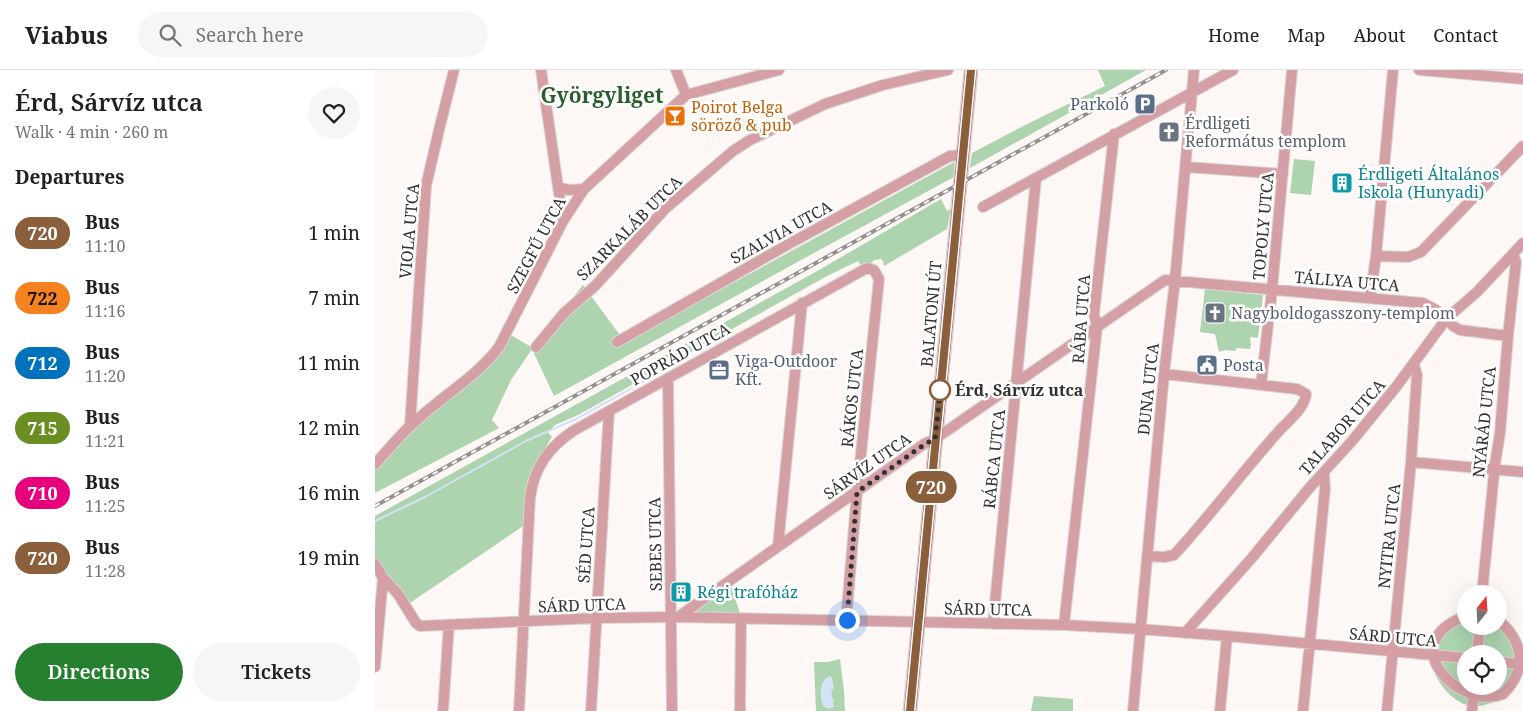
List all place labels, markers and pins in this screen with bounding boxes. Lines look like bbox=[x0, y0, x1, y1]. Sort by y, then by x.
parking icon: Parkoló bbox=[1133, 92, 1157, 116]
place label: Parkoló bbox=[1070, 93, 1129, 115]
place label: Poirot Belga söröző & pub bbox=[691, 96, 792, 136]
bar icon: Poirot Belga söröző & pub bbox=[663, 104, 687, 128]
place label: Érdligeti Református templom bbox=[1185, 112, 1346, 152]
church icon: Érdligeti Református templom bbox=[1157, 120, 1181, 144]
place label: Érdligeti Általános Iskola (Hunyadi) bbox=[1358, 163, 1499, 203]
building icon: Érdligeti Általános Iskola (Hunyadi) bbox=[1330, 171, 1354, 195]
church icon: Nagyboldogasszony-templom bbox=[1203, 301, 1227, 325]
place label: Nagyboldogasszony-templom bbox=[1231, 302, 1455, 324]
place label: Viga-Outdoor Kft. bbox=[735, 350, 837, 390]
public building icon: Posta bbox=[1195, 353, 1219, 377]
place label: Posta bbox=[1223, 354, 1264, 376]
office icon: Viga-Outdoor Kft. bbox=[707, 358, 731, 382]
marker: Érd, Sárvíz utca bbox=[929, 379, 951, 401]
place label: Érd, Sárvíz utca bbox=[955, 379, 1084, 401]
building icon: Régi trafóház bbox=[669, 580, 693, 604]
place label: Régi trafóház bbox=[697, 581, 798, 603]

